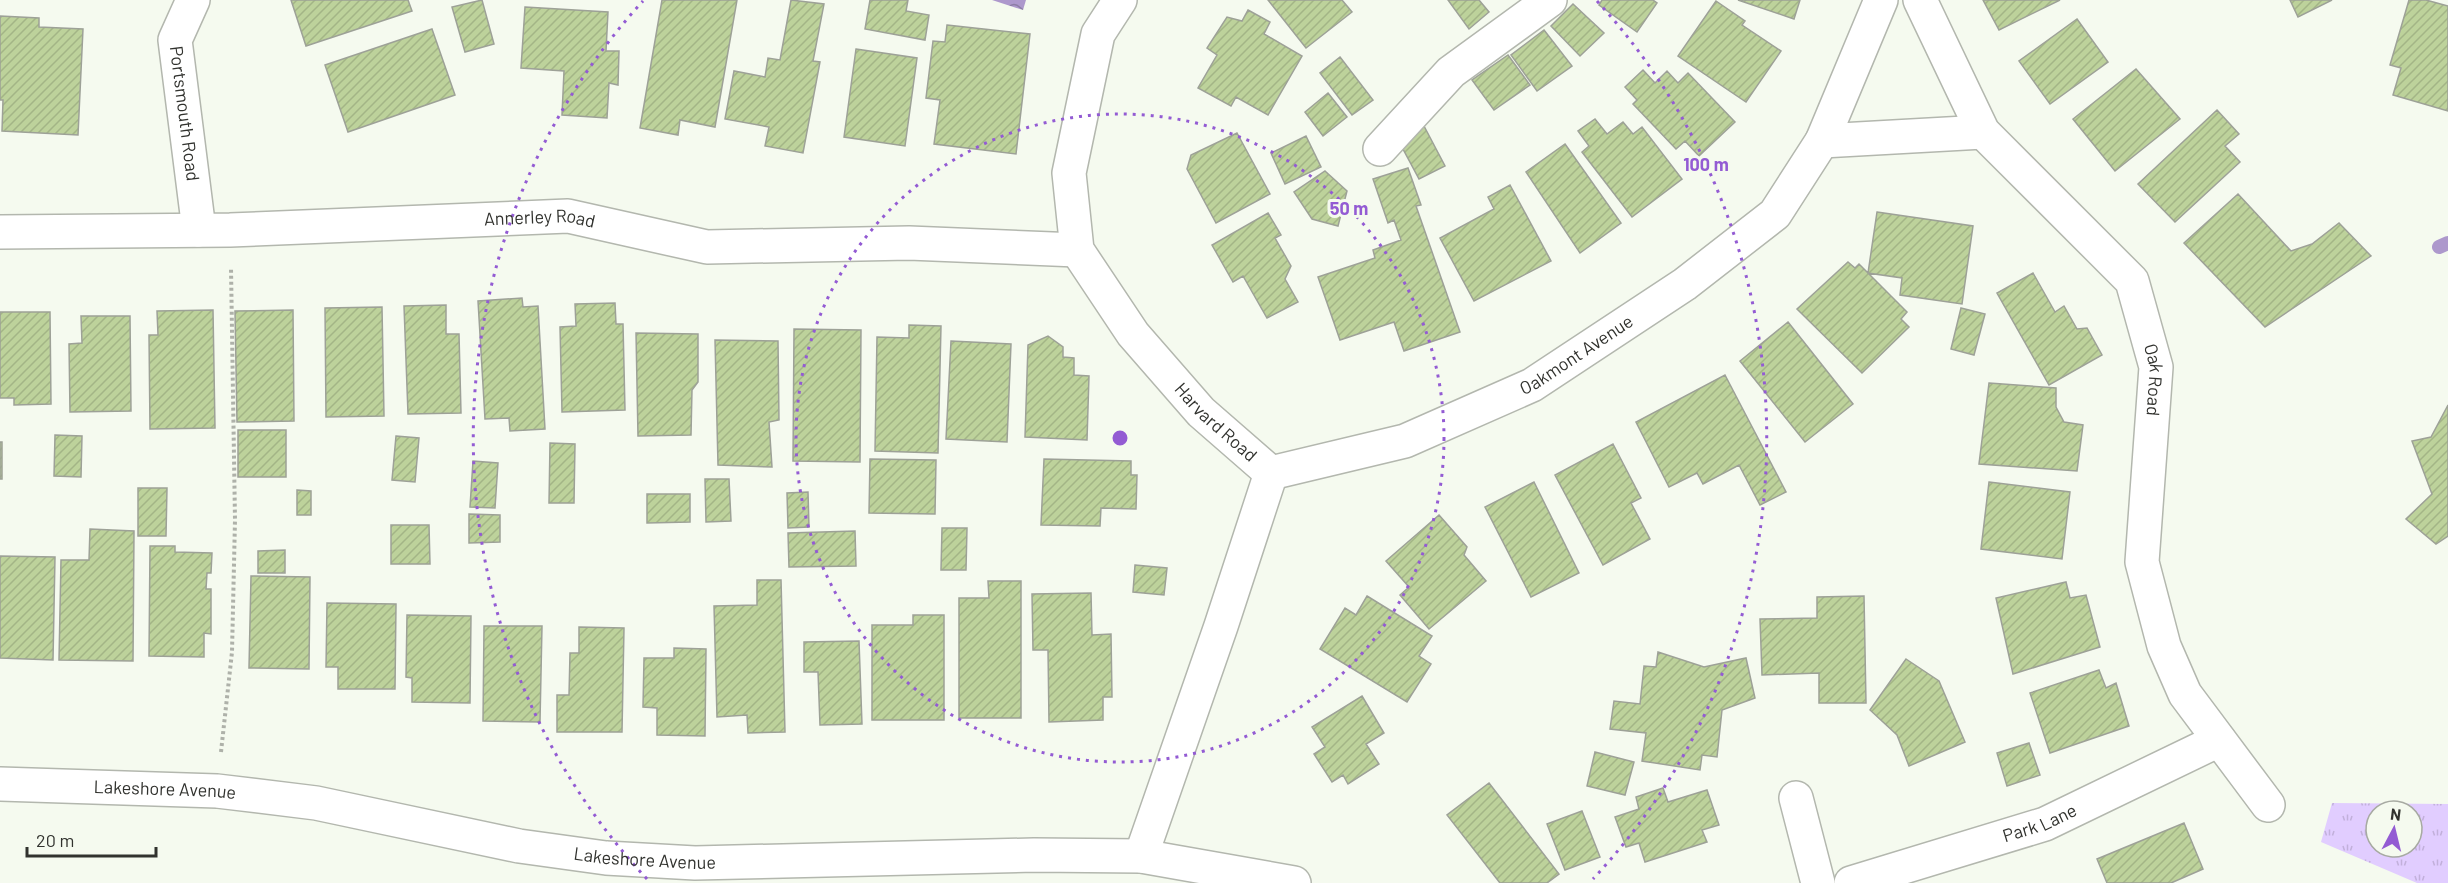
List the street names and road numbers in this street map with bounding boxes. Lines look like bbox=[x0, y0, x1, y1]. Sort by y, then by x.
street label: Portsmouth Road bbox=[166, 45, 205, 182]
street label: Annerley Road bbox=[483, 204, 597, 232]
street label: Oakmont Avenue bbox=[1516, 309, 1637, 399]
street label: Oak Road bbox=[2140, 341, 2168, 417]
street label: Harvard Road bbox=[1170, 378, 1262, 466]
street label: Lakeshore Avenue bbox=[93, 775, 237, 803]
street label: Park Lane bbox=[2000, 798, 2080, 846]
street label: Lakeshore Avenue bbox=[572, 842, 716, 873]

